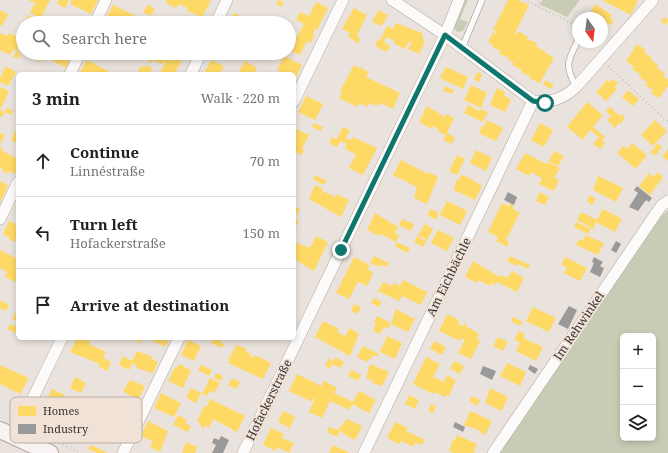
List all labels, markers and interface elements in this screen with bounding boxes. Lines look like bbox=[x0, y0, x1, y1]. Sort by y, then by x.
north arrow bbox=[572, 12, 608, 48]
search box bbox=[16, 16, 296, 60]
icon: search bbox=[30, 27, 52, 49]
text: Search here bbox=[62, 28, 147, 48]
text: 3 min bbox=[32, 87, 80, 110]
text: Walk · 220 m bbox=[201, 89, 280, 107]
route start bbox=[536, 94, 554, 112]
text: Continue bbox=[70, 142, 139, 162]
icon: ahead bbox=[32, 150, 54, 172]
text: 70 m bbox=[250, 152, 280, 170]
text: Linnéstraße bbox=[70, 162, 145, 180]
text: Turn left bbox=[70, 214, 138, 234]
icon: left bbox=[32, 222, 54, 244]
text: 150 m bbox=[243, 224, 280, 242]
text: Hofackerstraße bbox=[70, 234, 166, 252]
street label: Am Eichbächle bbox=[422, 235, 475, 319]
route end bbox=[332, 241, 350, 259]
street label: Im Rehwinkel bbox=[549, 288, 608, 363]
icon: arrive bbox=[32, 294, 54, 316]
text: Arrive at destination bbox=[70, 295, 229, 315]
map controls bbox=[620, 333, 656, 441]
button: + bbox=[620, 333, 656, 369]
street label: Hofackerstraße bbox=[242, 356, 296, 443]
button: − bbox=[620, 369, 656, 405]
legend bbox=[10, 397, 142, 443]
text: Homes bbox=[43, 403, 79, 418]
button: layers bbox=[620, 405, 656, 441]
text: Industry bbox=[43, 421, 89, 436]

